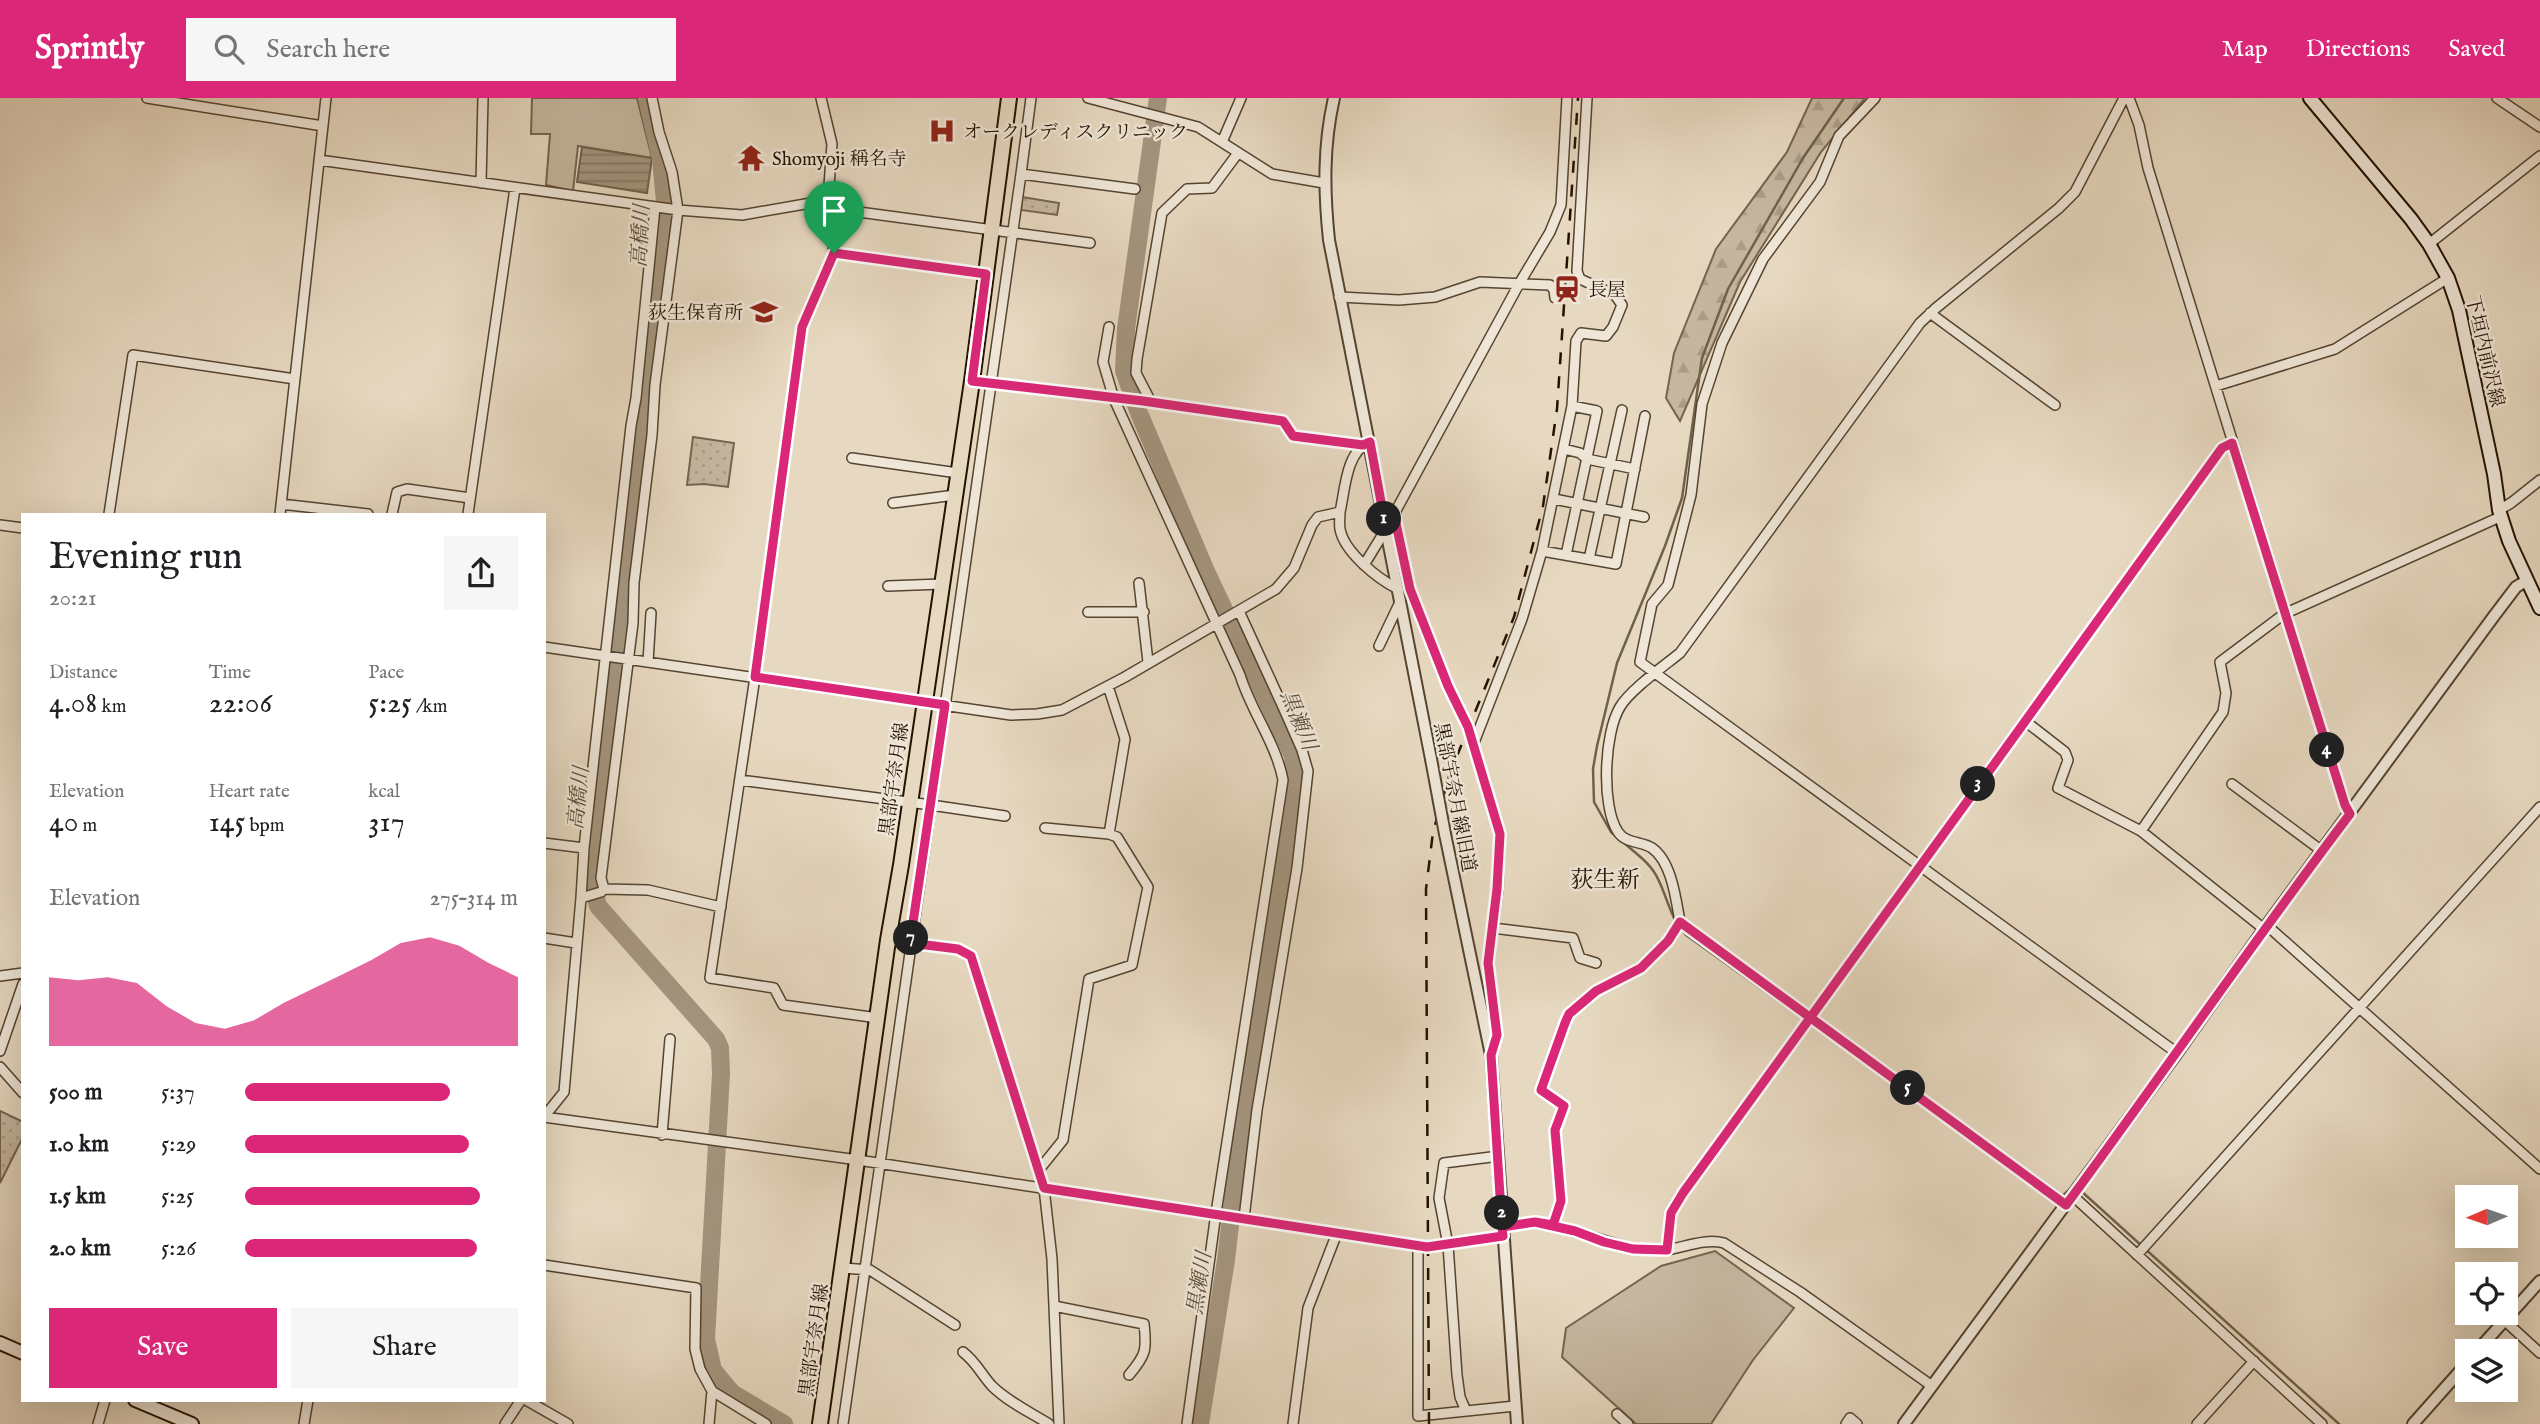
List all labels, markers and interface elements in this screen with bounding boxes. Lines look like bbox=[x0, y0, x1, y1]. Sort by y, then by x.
search box bbox=[186, 18, 676, 81]
text: Sprintly bbox=[35, 28, 144, 70]
icon: search bbox=[210, 30, 248, 68]
text: Search here bbox=[266, 33, 390, 66]
text: Map bbox=[2222, 34, 2268, 65]
text: Directions bbox=[2306, 34, 2410, 65]
text: Saved bbox=[2448, 34, 2505, 65]
hospital icon: オークレディスクリニック bbox=[927, 116, 957, 146]
place label: オークレディスクリニック bbox=[963, 121, 1188, 145]
temple icon: Shomyoji 稱名寺 bbox=[736, 143, 766, 173]
place label: Shomyoji 稱名寺 bbox=[772, 148, 906, 172]
pin bbox=[804, 181, 864, 253]
icon: arrive bbox=[815, 192, 853, 230]
water label: 高橋川 bbox=[626, 202, 657, 268]
station icon: 長屋 bbox=[1552, 274, 1582, 304]
place label: 長屋 bbox=[1588, 279, 1626, 303]
street label: 下垣内前沢線 bbox=[2460, 293, 2509, 410]
school or university icon: 荻生保育所 bbox=[749, 297, 779, 327]
place label: 荻生保育所 bbox=[648, 302, 743, 326]
pin: 1 bbox=[1366, 502, 1402, 536]
text: 1 bbox=[1380, 506, 1387, 530]
text: Evening run bbox=[49, 534, 243, 582]
button: share bbox=[444, 536, 518, 610]
text: 20:21 bbox=[49, 584, 97, 613]
text: Distance bbox=[49, 661, 118, 685]
text: Time bbox=[209, 661, 251, 685]
text: Pace bbox=[368, 661, 404, 685]
text: 4.08 bbox=[49, 685, 97, 723]
text: 22:06 bbox=[209, 685, 272, 723]
text: 5:25 bbox=[368, 685, 412, 723]
water label: 黒瀬川 bbox=[1273, 686, 1323, 757]
text: km bbox=[97, 695, 126, 719]
text: /km bbox=[412, 695, 447, 719]
street label: 黒部宇奈月線旧道 bbox=[1428, 720, 1480, 874]
street label: 黒部宇奈月線 bbox=[875, 721, 915, 837]
pin: 4 bbox=[2310, 732, 2344, 768]
text: 4 bbox=[2322, 737, 2331, 761]
water label: 高橋川 bbox=[563, 763, 596, 831]
pin: 3 bbox=[1960, 766, 1996, 802]
text: 3 bbox=[1974, 771, 1981, 795]
text: Elevation bbox=[49, 780, 124, 804]
text: Heart rate bbox=[209, 780, 290, 804]
text: kcal bbox=[368, 780, 400, 804]
text: 40 bbox=[49, 804, 78, 842]
text: 145 bbox=[209, 804, 245, 842]
text: 317 bbox=[368, 804, 405, 842]
text: m bbox=[78, 814, 97, 838]
text: bpm bbox=[245, 814, 285, 838]
district label: 荻生新 bbox=[1571, 866, 1640, 895]
text: Elevation bbox=[49, 884, 140, 913]
text: 275–314 m bbox=[429, 884, 518, 913]
pin: 7 bbox=[894, 920, 928, 956]
text: 7 bbox=[906, 925, 915, 949]
pin: 5 bbox=[1890, 1070, 1926, 1105]
text: 5 bbox=[1904, 1075, 1911, 1099]
text: 500 m bbox=[49, 1078, 103, 1107]
text: 5:37 bbox=[161, 1078, 195, 1107]
text: 1.0 km bbox=[49, 1130, 109, 1159]
text: 5:29 bbox=[161, 1130, 196, 1159]
text: 1.5 km bbox=[49, 1182, 106, 1211]
text: 5:25 bbox=[161, 1182, 194, 1211]
north arrow bbox=[2455, 1185, 2518, 1248]
map controls bbox=[2455, 1185, 2518, 1402]
pin: 2 bbox=[1484, 1196, 1520, 1230]
text: 2 bbox=[1497, 1200, 1506, 1224]
text: 2.0 km bbox=[49, 1234, 111, 1263]
text: 5:26 bbox=[161, 1234, 196, 1263]
water label: 黒瀬川 bbox=[1182, 1248, 1219, 1316]
button: locate bbox=[2455, 1262, 2518, 1325]
street label: 黒部宇奈月線 bbox=[795, 1282, 835, 1398]
button: Save bbox=[49, 1308, 277, 1388]
button: Share bbox=[291, 1308, 518, 1388]
button: layers bbox=[2455, 1339, 2518, 1402]

